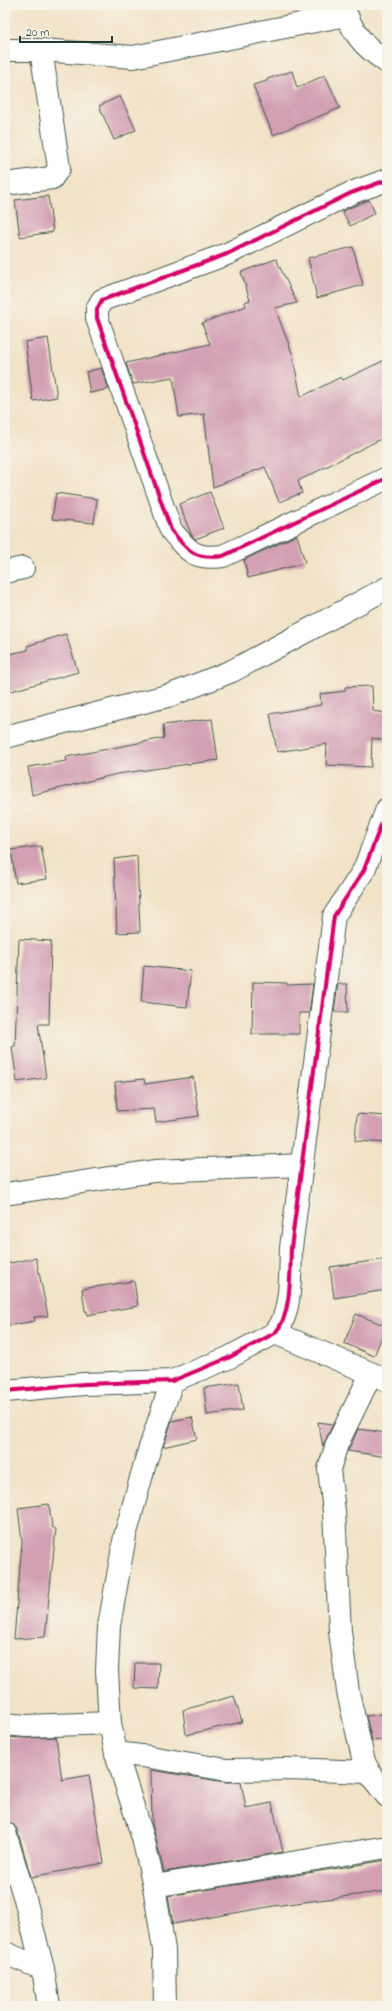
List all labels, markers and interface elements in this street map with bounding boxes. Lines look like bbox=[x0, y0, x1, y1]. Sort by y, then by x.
scale bar bbox=[20, 18, 112, 44]
text: 20 m bbox=[26, 24, 49, 42]

